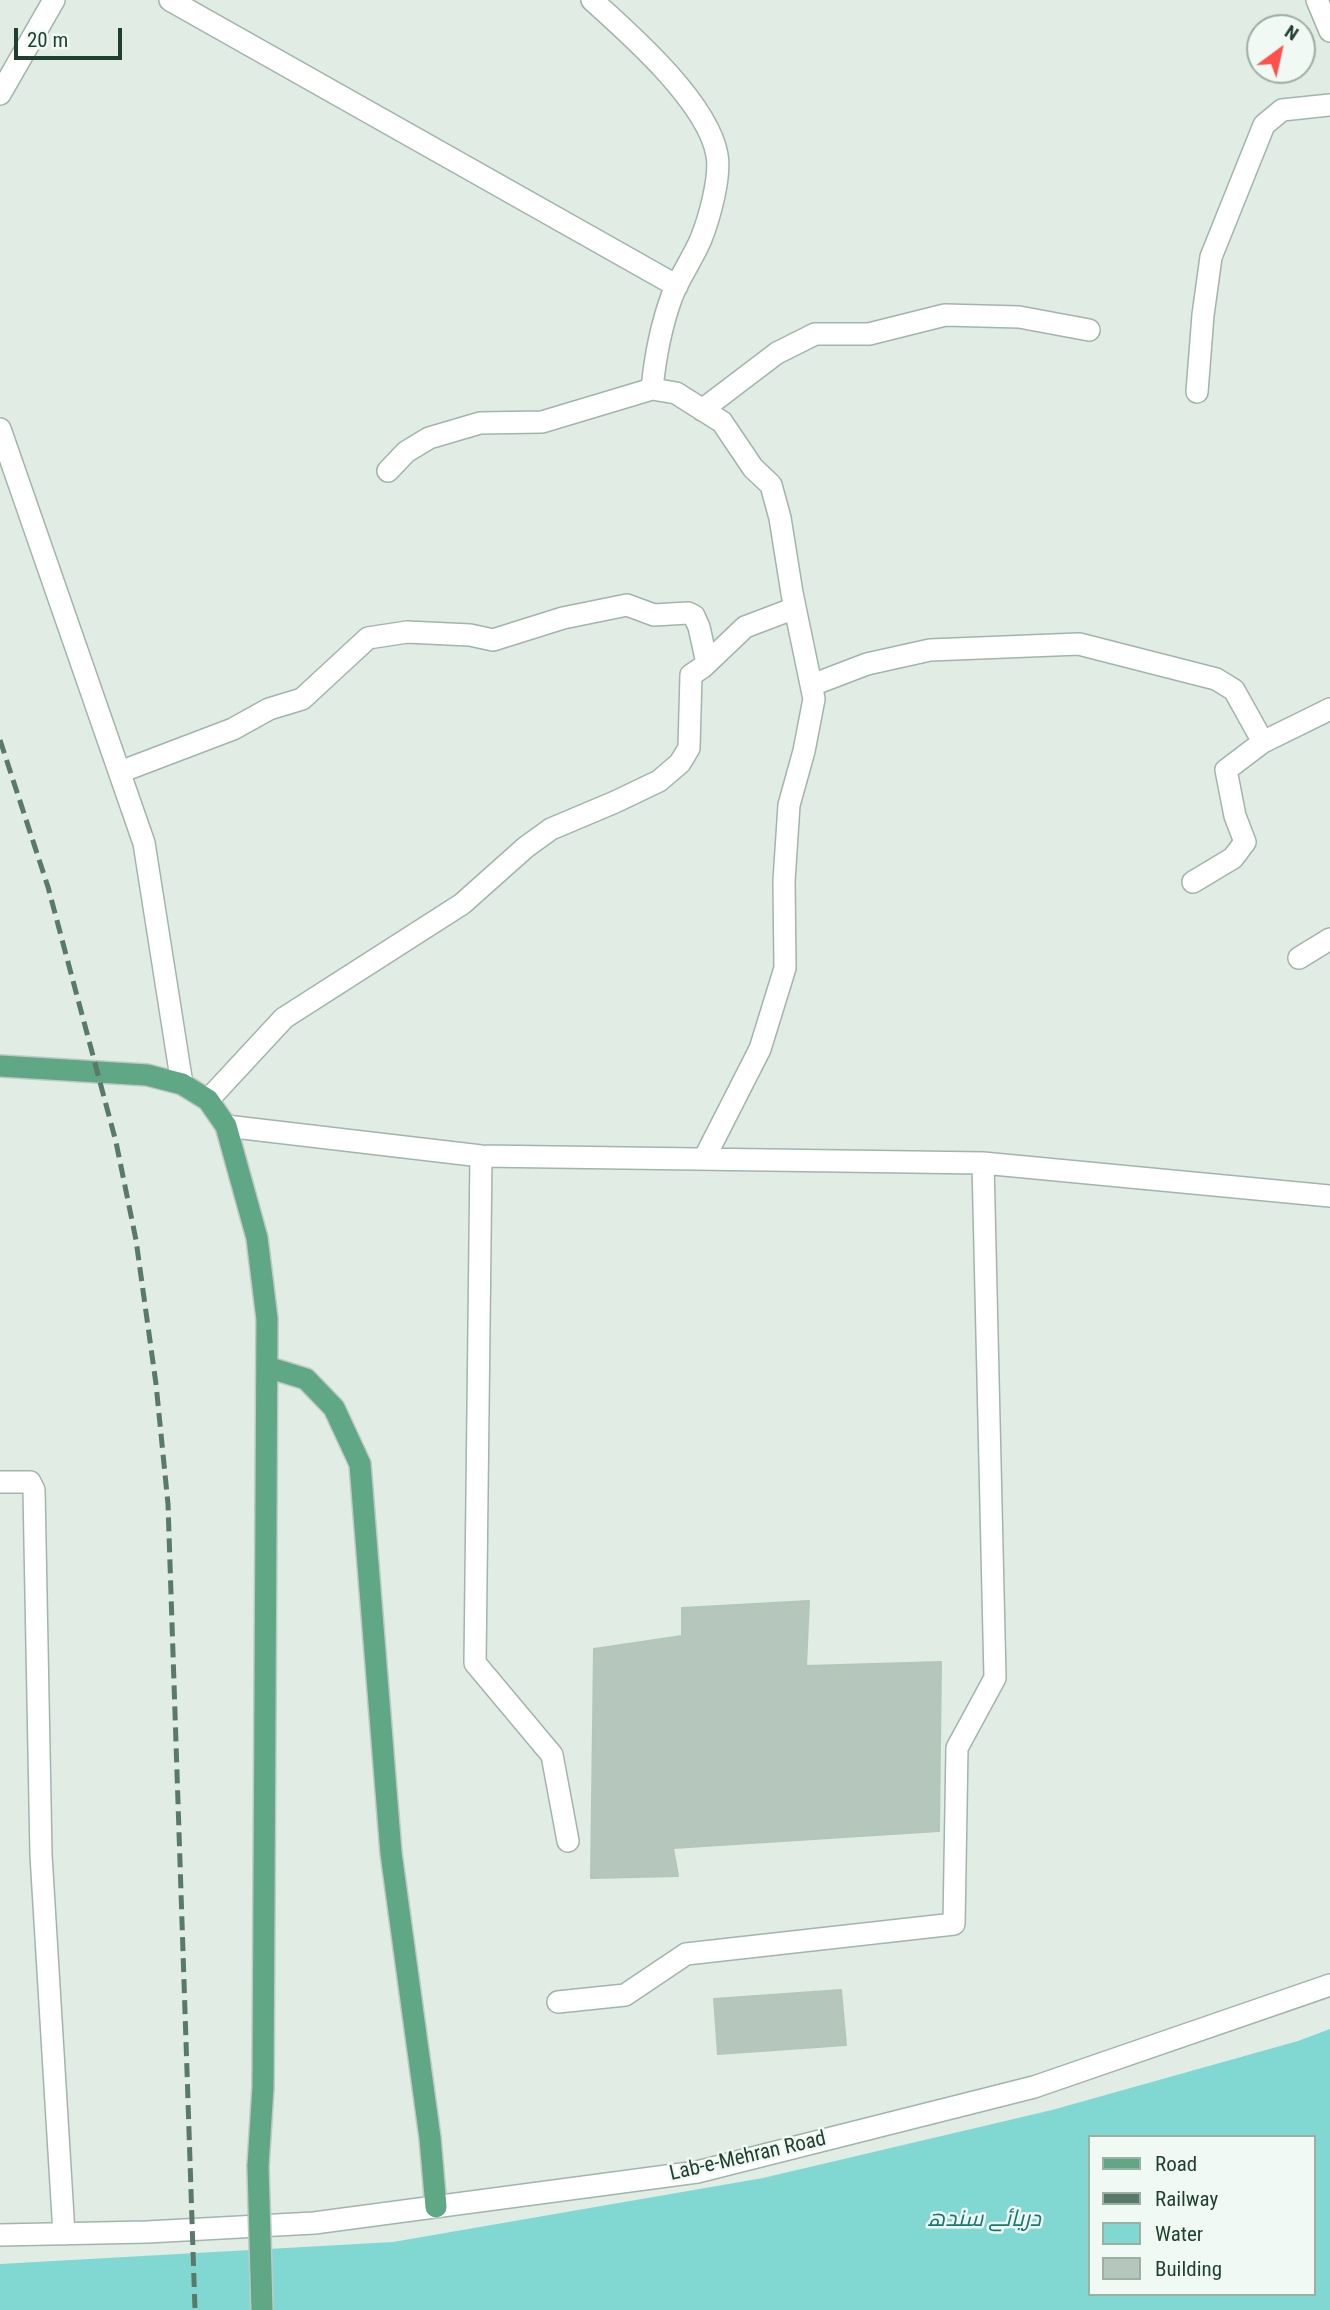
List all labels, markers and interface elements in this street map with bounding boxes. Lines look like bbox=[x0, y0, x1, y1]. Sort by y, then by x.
scale bar bbox=[18, 14, 126, 58]
north arrow bbox=[1246, 14, 1316, 84]
text: N bbox=[1280, 20, 1303, 45]
text: 20 m bbox=[27, 28, 68, 52]
street label: Lab-e-Mehran Road bbox=[667, 2127, 829, 2187]
legend bbox=[1088, 2135, 1316, 2296]
text: Road bbox=[1155, 2152, 1197, 2176]
text: Railway bbox=[1155, 2187, 1218, 2211]
water label: دریائے سندھ bbox=[927, 2206, 1041, 2234]
text: Water bbox=[1155, 2222, 1203, 2246]
text: Building bbox=[1155, 2257, 1222, 2281]

